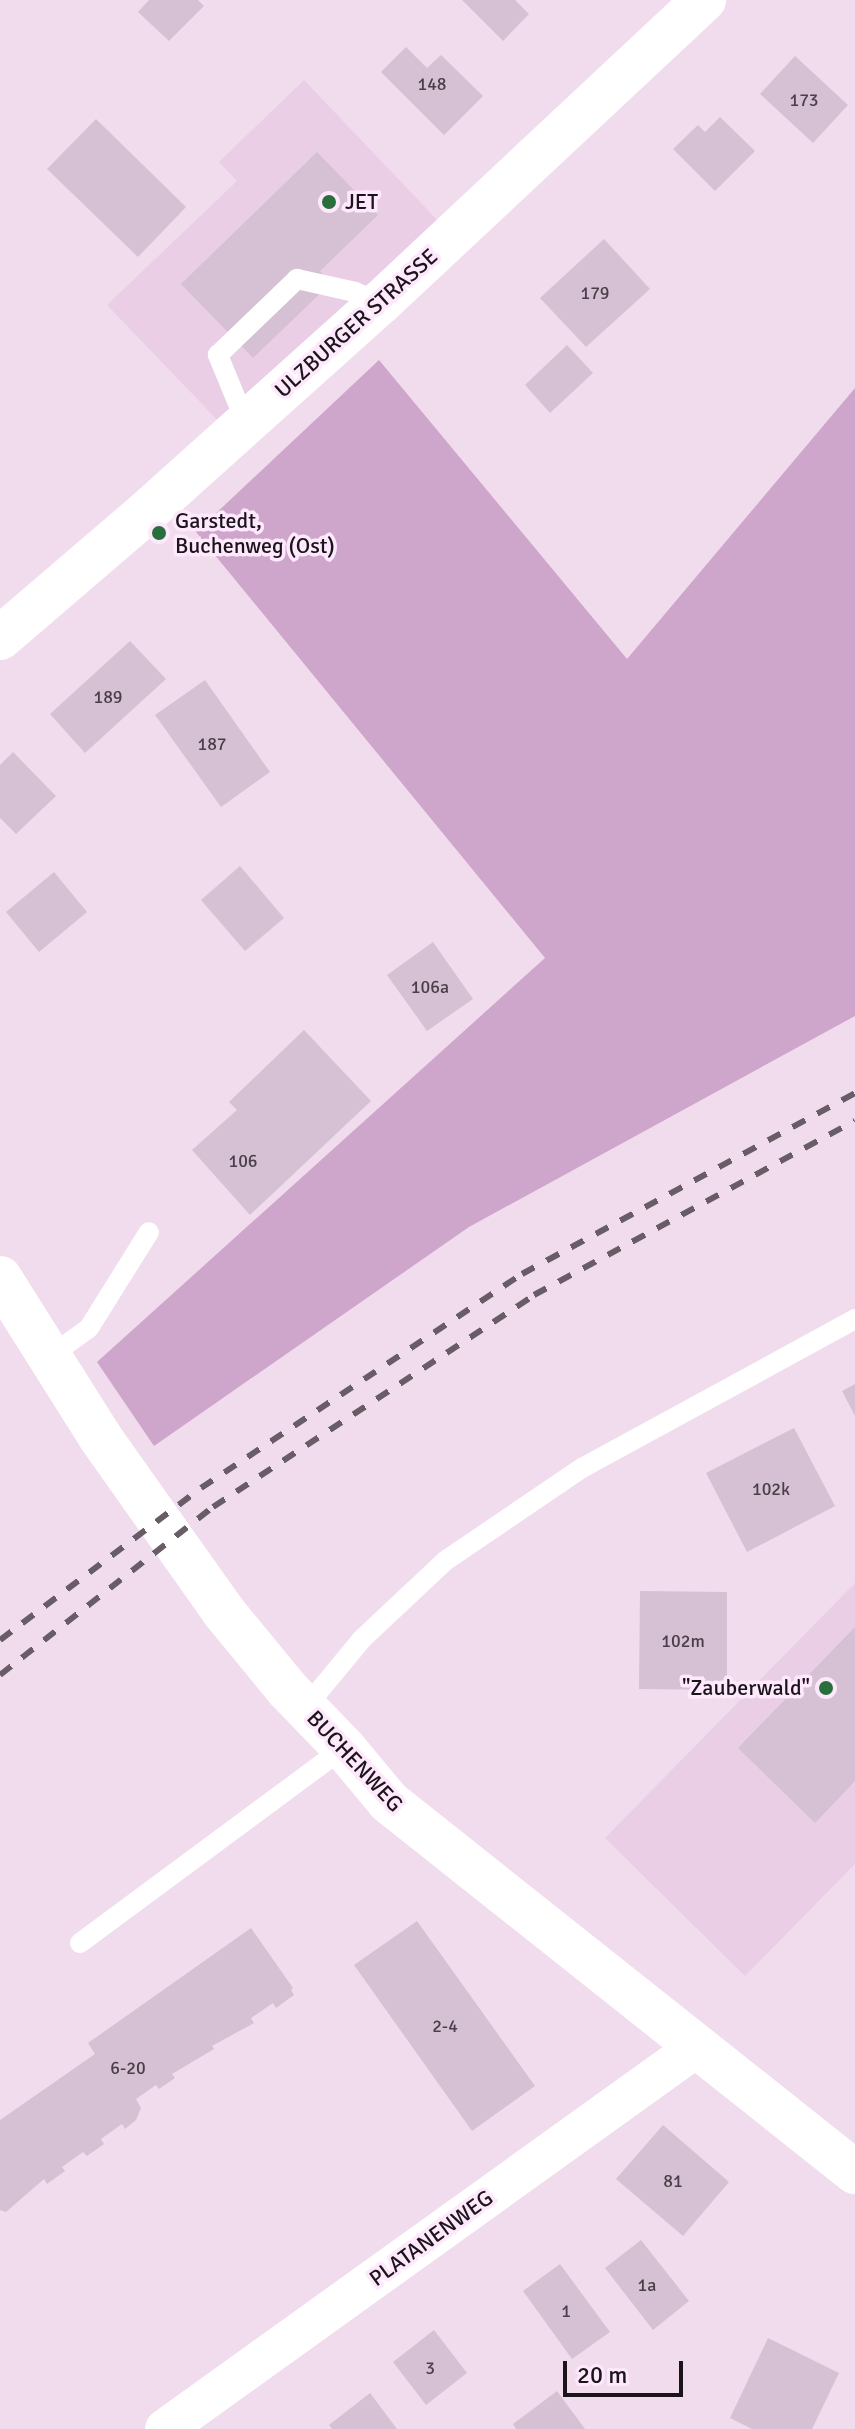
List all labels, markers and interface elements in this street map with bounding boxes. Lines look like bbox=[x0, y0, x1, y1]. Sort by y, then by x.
house number: 148 bbox=[417, 73, 447, 95]
house number: 173 bbox=[789, 89, 819, 111]
place label: JET bbox=[345, 189, 378, 215]
marker: JET bbox=[320, 193, 338, 211]
street label: ULZBURGER STRASSE bbox=[269, 243, 443, 403]
house number: 179 bbox=[580, 282, 610, 304]
place label: Garstedt, Buchenweg (Ost) bbox=[175, 507, 335, 558]
marker: Garstedt, Buchenweg (Ost) bbox=[150, 524, 168, 542]
house number: 189 bbox=[93, 686, 123, 708]
house number: 187 bbox=[197, 733, 227, 755]
house number: 106a bbox=[411, 976, 449, 998]
house number: 106 bbox=[228, 1150, 258, 1172]
house number: 102k bbox=[752, 1478, 790, 1500]
house number: 102m bbox=[661, 1630, 705, 1652]
place label: "Zauberwald" bbox=[682, 1675, 810, 1701]
marker: "Zauberwald" bbox=[817, 1679, 835, 1697]
street label: BUCHENWEG bbox=[302, 1705, 408, 1817]
house number: 2-4 bbox=[432, 2015, 458, 2037]
house number: 6-20 bbox=[110, 2057, 146, 2079]
house number: 81 bbox=[663, 2170, 683, 2192]
street label: PLATANENWEG bbox=[364, 2184, 498, 2292]
house number: 1a bbox=[638, 2274, 656, 2296]
house number: 1 bbox=[561, 2300, 571, 2322]
scale bar bbox=[567, 2345, 687, 2395]
house number: 3 bbox=[425, 2357, 435, 2379]
text: 20 m bbox=[577, 2360, 627, 2390]

